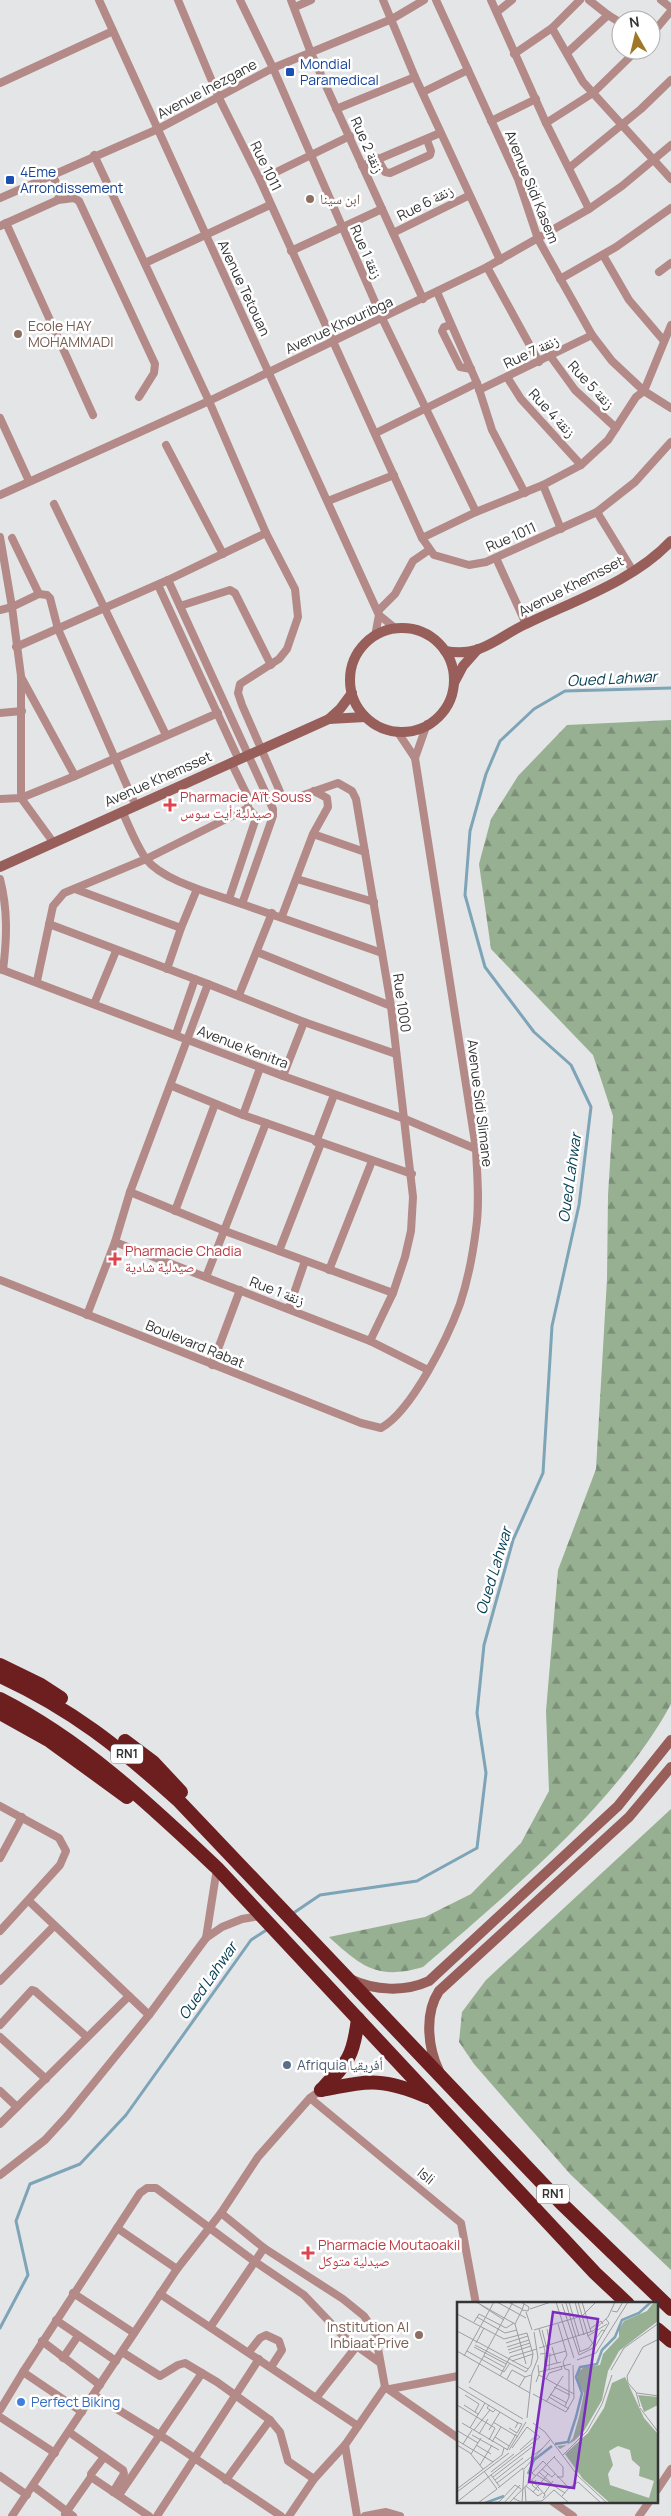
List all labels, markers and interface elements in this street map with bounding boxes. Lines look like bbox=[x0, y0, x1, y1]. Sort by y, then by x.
north arrow bbox=[611, 10, 661, 60]
text: N bbox=[628, 12, 640, 32]
street label: Avenue Inezgane bbox=[154, 54, 260, 123]
place label: Mondial Paramedical bbox=[300, 54, 379, 89]
marker: Mondial Paramedical bbox=[284, 66, 296, 78]
street label: Rue 2 زنقة bbox=[347, 114, 388, 176]
street label: Avenue Sidi Kasem bbox=[501, 127, 564, 246]
street label: Rue 1011 bbox=[246, 138, 287, 194]
place label: 4Eme Arrondissement bbox=[20, 162, 124, 197]
marker: 4Eme Arrondissement bbox=[4, 174, 16, 186]
street label: Rue 6 زنقة bbox=[393, 180, 456, 225]
place label: ابن سينا bbox=[320, 189, 360, 208]
marker: ابن سينا bbox=[304, 193, 316, 205]
street label: Rue 1 زنقة bbox=[346, 222, 387, 282]
street label: Avenue Tetouan bbox=[214, 237, 275, 339]
street label: Avenue Khouribga bbox=[282, 291, 396, 358]
place label: Ecole HAY MOHAMMADI bbox=[28, 316, 113, 351]
marker: Ecole HAY MOHAMMADI bbox=[12, 328, 24, 340]
street label: Rue 7 زنقة bbox=[500, 330, 562, 373]
street label: Rue 5 زنقة bbox=[564, 356, 619, 413]
street label: Rue 4 زنقة bbox=[525, 384, 580, 441]
street label: Rue 1011 bbox=[483, 517, 539, 556]
street label: Avenue Khemsset bbox=[515, 551, 627, 620]
water label: Oued Lahwar bbox=[566, 666, 660, 691]
street label: Avenue Khemsset bbox=[101, 746, 215, 811]
place label: Pharmacie Aït Souss صيدلية أيت سوس bbox=[180, 787, 312, 822]
marker: Pharmacie Aït Souss صيدلية أيت سوس bbox=[164, 799, 176, 811]
street label: Rue 1000 bbox=[389, 972, 416, 1034]
street label: Avenue Kenitra bbox=[195, 1020, 291, 1073]
street label: Avenue Sidi Slimane bbox=[463, 1038, 498, 1168]
water label: Oued Lahwar bbox=[553, 1129, 587, 1224]
place label: Pharmacie Chadia صيدلية شادية bbox=[125, 1241, 242, 1276]
marker: Pharmacie Chadia صيدلية شادية bbox=[109, 1253, 121, 1265]
street label: Rue 1 زنقة bbox=[247, 1271, 307, 1310]
street label: Boulevard Rabat bbox=[143, 1315, 248, 1372]
water label: Oued Lahwar bbox=[470, 1522, 517, 1617]
road number: RN1 bbox=[111, 1745, 143, 1764]
water label: Oued Lahwar bbox=[173, 1936, 244, 2024]
place label: Afriquia أفريقيا bbox=[297, 2055, 383, 2074]
marker: Afriquia أفريقيا bbox=[281, 2059, 293, 2071]
street label: Isli bbox=[414, 2163, 439, 2188]
road number: RN1 bbox=[537, 2184, 569, 2204]
place label: Pharmacie Moutaoakil صيدلية متوكل bbox=[318, 2235, 460, 2270]
marker: Pharmacie Moutaoakil صيدلية متوكل bbox=[302, 2247, 314, 2259]
inset map bbox=[457, 2302, 658, 2504]
place label: Institution Al Inbiaat Prive bbox=[327, 2317, 409, 2352]
marker: Institution Al Inbiaat Prive bbox=[413, 2329, 425, 2341]
place label: Perfect Biking bbox=[31, 2392, 120, 2411]
marker: Perfect Biking bbox=[15, 2396, 27, 2408]

